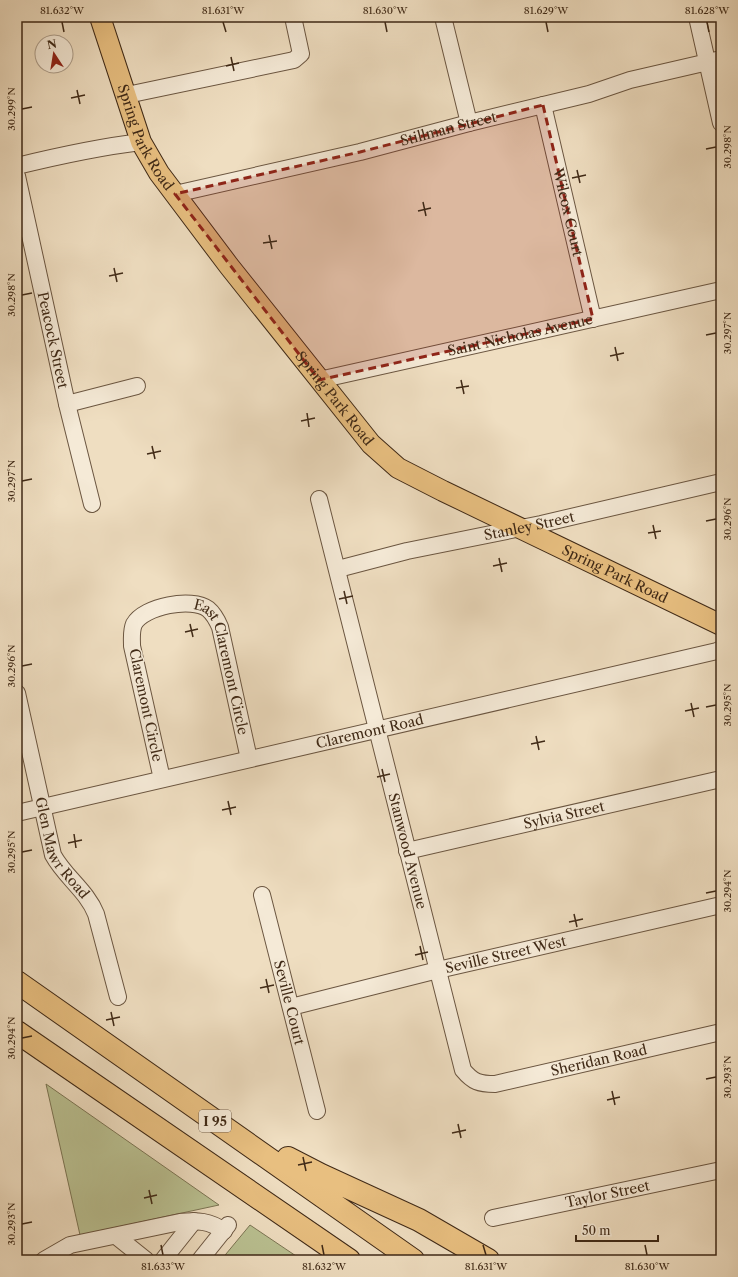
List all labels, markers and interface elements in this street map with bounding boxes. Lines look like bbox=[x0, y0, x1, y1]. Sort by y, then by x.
text: 81.632°W bbox=[40, 4, 85, 17]
text: 81.631°W bbox=[202, 4, 245, 17]
text: 81.630°W bbox=[363, 4, 408, 17]
text: 81.629°W bbox=[524, 4, 569, 17]
text: 81.628°W bbox=[685, 4, 730, 17]
north arrow bbox=[34, 34, 74, 74]
text: N bbox=[46, 36, 58, 52]
street label: Spring Park Road bbox=[114, 82, 178, 194]
text: 30.299°N bbox=[5, 87, 18, 131]
street label: Stillman Street bbox=[398, 108, 498, 150]
text: 30.298°N bbox=[721, 125, 734, 169]
street label: Wilcox Court bbox=[549, 165, 587, 258]
text: 30.298°N bbox=[5, 273, 18, 317]
street label: Peacock Street bbox=[34, 290, 72, 390]
street label: Saint Nicholas Avenue bbox=[446, 310, 595, 360]
text: 30.297°N bbox=[721, 312, 734, 354]
street label: Spring Park Road bbox=[291, 347, 378, 449]
text: 30.297°N bbox=[5, 460, 18, 502]
text: 30.296°N bbox=[721, 497, 734, 541]
street label: Stanley Street bbox=[482, 507, 576, 544]
street label: Spring Park Road bbox=[559, 541, 671, 607]
street label: East Claremont Circle bbox=[192, 595, 252, 737]
text: 30.296°N bbox=[5, 644, 18, 688]
street label: Claremont Circle bbox=[125, 647, 167, 763]
text: 30.295°N bbox=[721, 684, 734, 726]
street label: Claremont Road bbox=[314, 710, 426, 753]
street label: Stanwood Avenue bbox=[384, 791, 431, 911]
street label: Glen Mawr Road bbox=[31, 795, 93, 903]
street label: Sylvia Street bbox=[522, 797, 606, 833]
text: 30.295°N bbox=[5, 831, 18, 873]
text: 30.294°N bbox=[721, 869, 734, 913]
street label: Seville Street West bbox=[443, 932, 568, 977]
street label: Seville Court bbox=[270, 958, 309, 1047]
text: 30.294°N bbox=[5, 1016, 18, 1060]
street label: Sheridan Road bbox=[549, 1040, 649, 1080]
text: 30.293°N bbox=[721, 1056, 734, 1099]
road number: I 95 bbox=[199, 1110, 231, 1132]
street label: Taylor Street bbox=[564, 1176, 651, 1212]
text: 30.293°N bbox=[5, 1203, 18, 1246]
scale bar bbox=[576, 1217, 658, 1243]
text: 50 m bbox=[582, 1223, 611, 1238]
text: 81.633°W bbox=[141, 1260, 186, 1273]
text: 81.632°W bbox=[302, 1260, 347, 1273]
text: 81.631°W bbox=[465, 1260, 508, 1273]
text: 81.630°W bbox=[625, 1260, 670, 1273]

